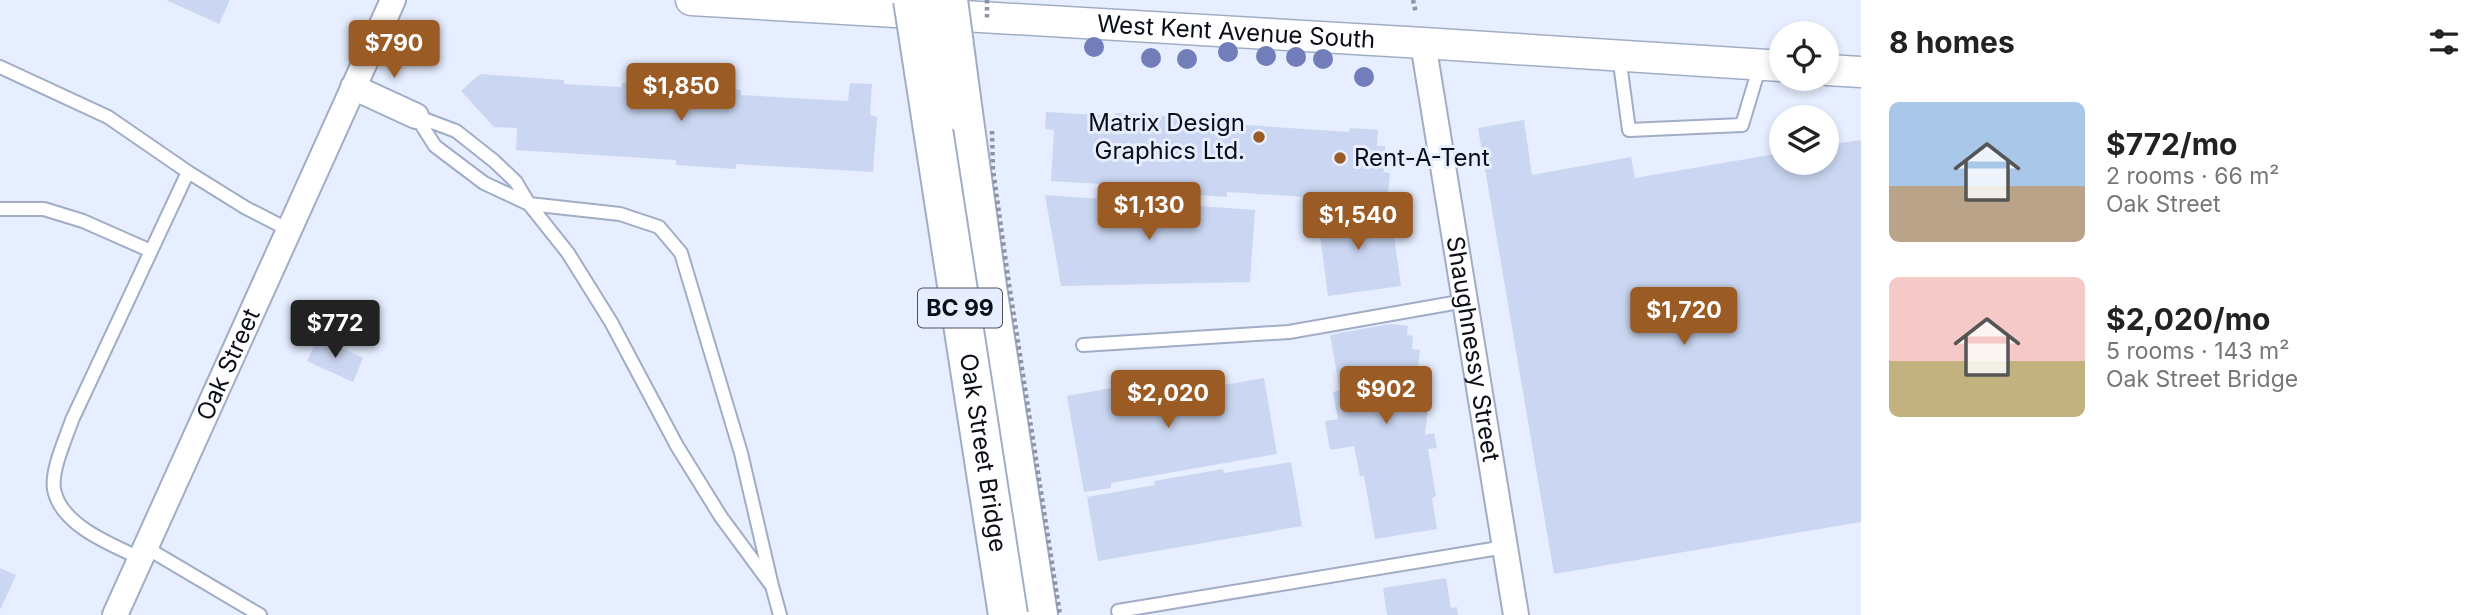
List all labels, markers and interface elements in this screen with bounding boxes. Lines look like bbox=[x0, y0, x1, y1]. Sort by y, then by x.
street label: West Kent Avenue South bbox=[1096, 9, 1376, 54]
pin: $790 bbox=[353, 20, 435, 80]
map controls bbox=[1769, 21, 1839, 175]
button: locate bbox=[1769, 21, 1839, 91]
icon: filters bbox=[2425, 23, 2463, 61]
text: 8 homes bbox=[1889, 24, 2015, 60]
text: $790 bbox=[365, 29, 423, 57]
pin: $1,850 bbox=[624, 64, 738, 123]
text: $1,850 bbox=[642, 72, 720, 100]
button: layers bbox=[1769, 105, 1839, 175]
place label: Matrix Design Graphics Ltd. bbox=[1088, 108, 1245, 165]
text: $772/mo bbox=[2106, 126, 2237, 162]
marker: Matrix Design Graphics Ltd. bbox=[1251, 129, 1267, 145]
icon: home bbox=[1945, 130, 2029, 214]
place label: Rent-A-Tent bbox=[1354, 143, 1490, 172]
marker: Rent-A-Tent bbox=[1332, 150, 1348, 166]
text: 2 rooms · 66 m² bbox=[2106, 162, 2280, 190]
pin: $1,130 bbox=[1092, 182, 1206, 242]
text: Oak Street bbox=[2106, 190, 2221, 218]
text: $1,130 bbox=[1114, 191, 1184, 219]
pin: $1,540 bbox=[1301, 192, 1415, 252]
text: $1,540 bbox=[1319, 201, 1397, 229]
street label: Shaughnessy Street bbox=[1441, 234, 1506, 464]
road number: BC 99 bbox=[918, 288, 1002, 328]
pin: $1,720 bbox=[1627, 288, 1741, 347]
text: $1,720 bbox=[1646, 296, 1722, 324]
pin: $772 bbox=[294, 300, 376, 360]
text: $2,020/mo bbox=[2106, 301, 2270, 337]
street label: Oak Street bbox=[190, 304, 266, 425]
icon: home bbox=[1945, 305, 2029, 389]
text: $772 bbox=[307, 309, 363, 337]
text: 5 rooms · 143 m² bbox=[2106, 337, 2289, 365]
street label: Oak Street Bridge bbox=[954, 351, 1013, 554]
text: Oak Street Bridge bbox=[2106, 365, 2298, 393]
pin: $902 bbox=[1345, 366, 1427, 426]
pin: $2,020 bbox=[1111, 370, 1225, 430]
text: $902 bbox=[1356, 375, 1416, 403]
text: $2,020 bbox=[1127, 379, 1209, 407]

